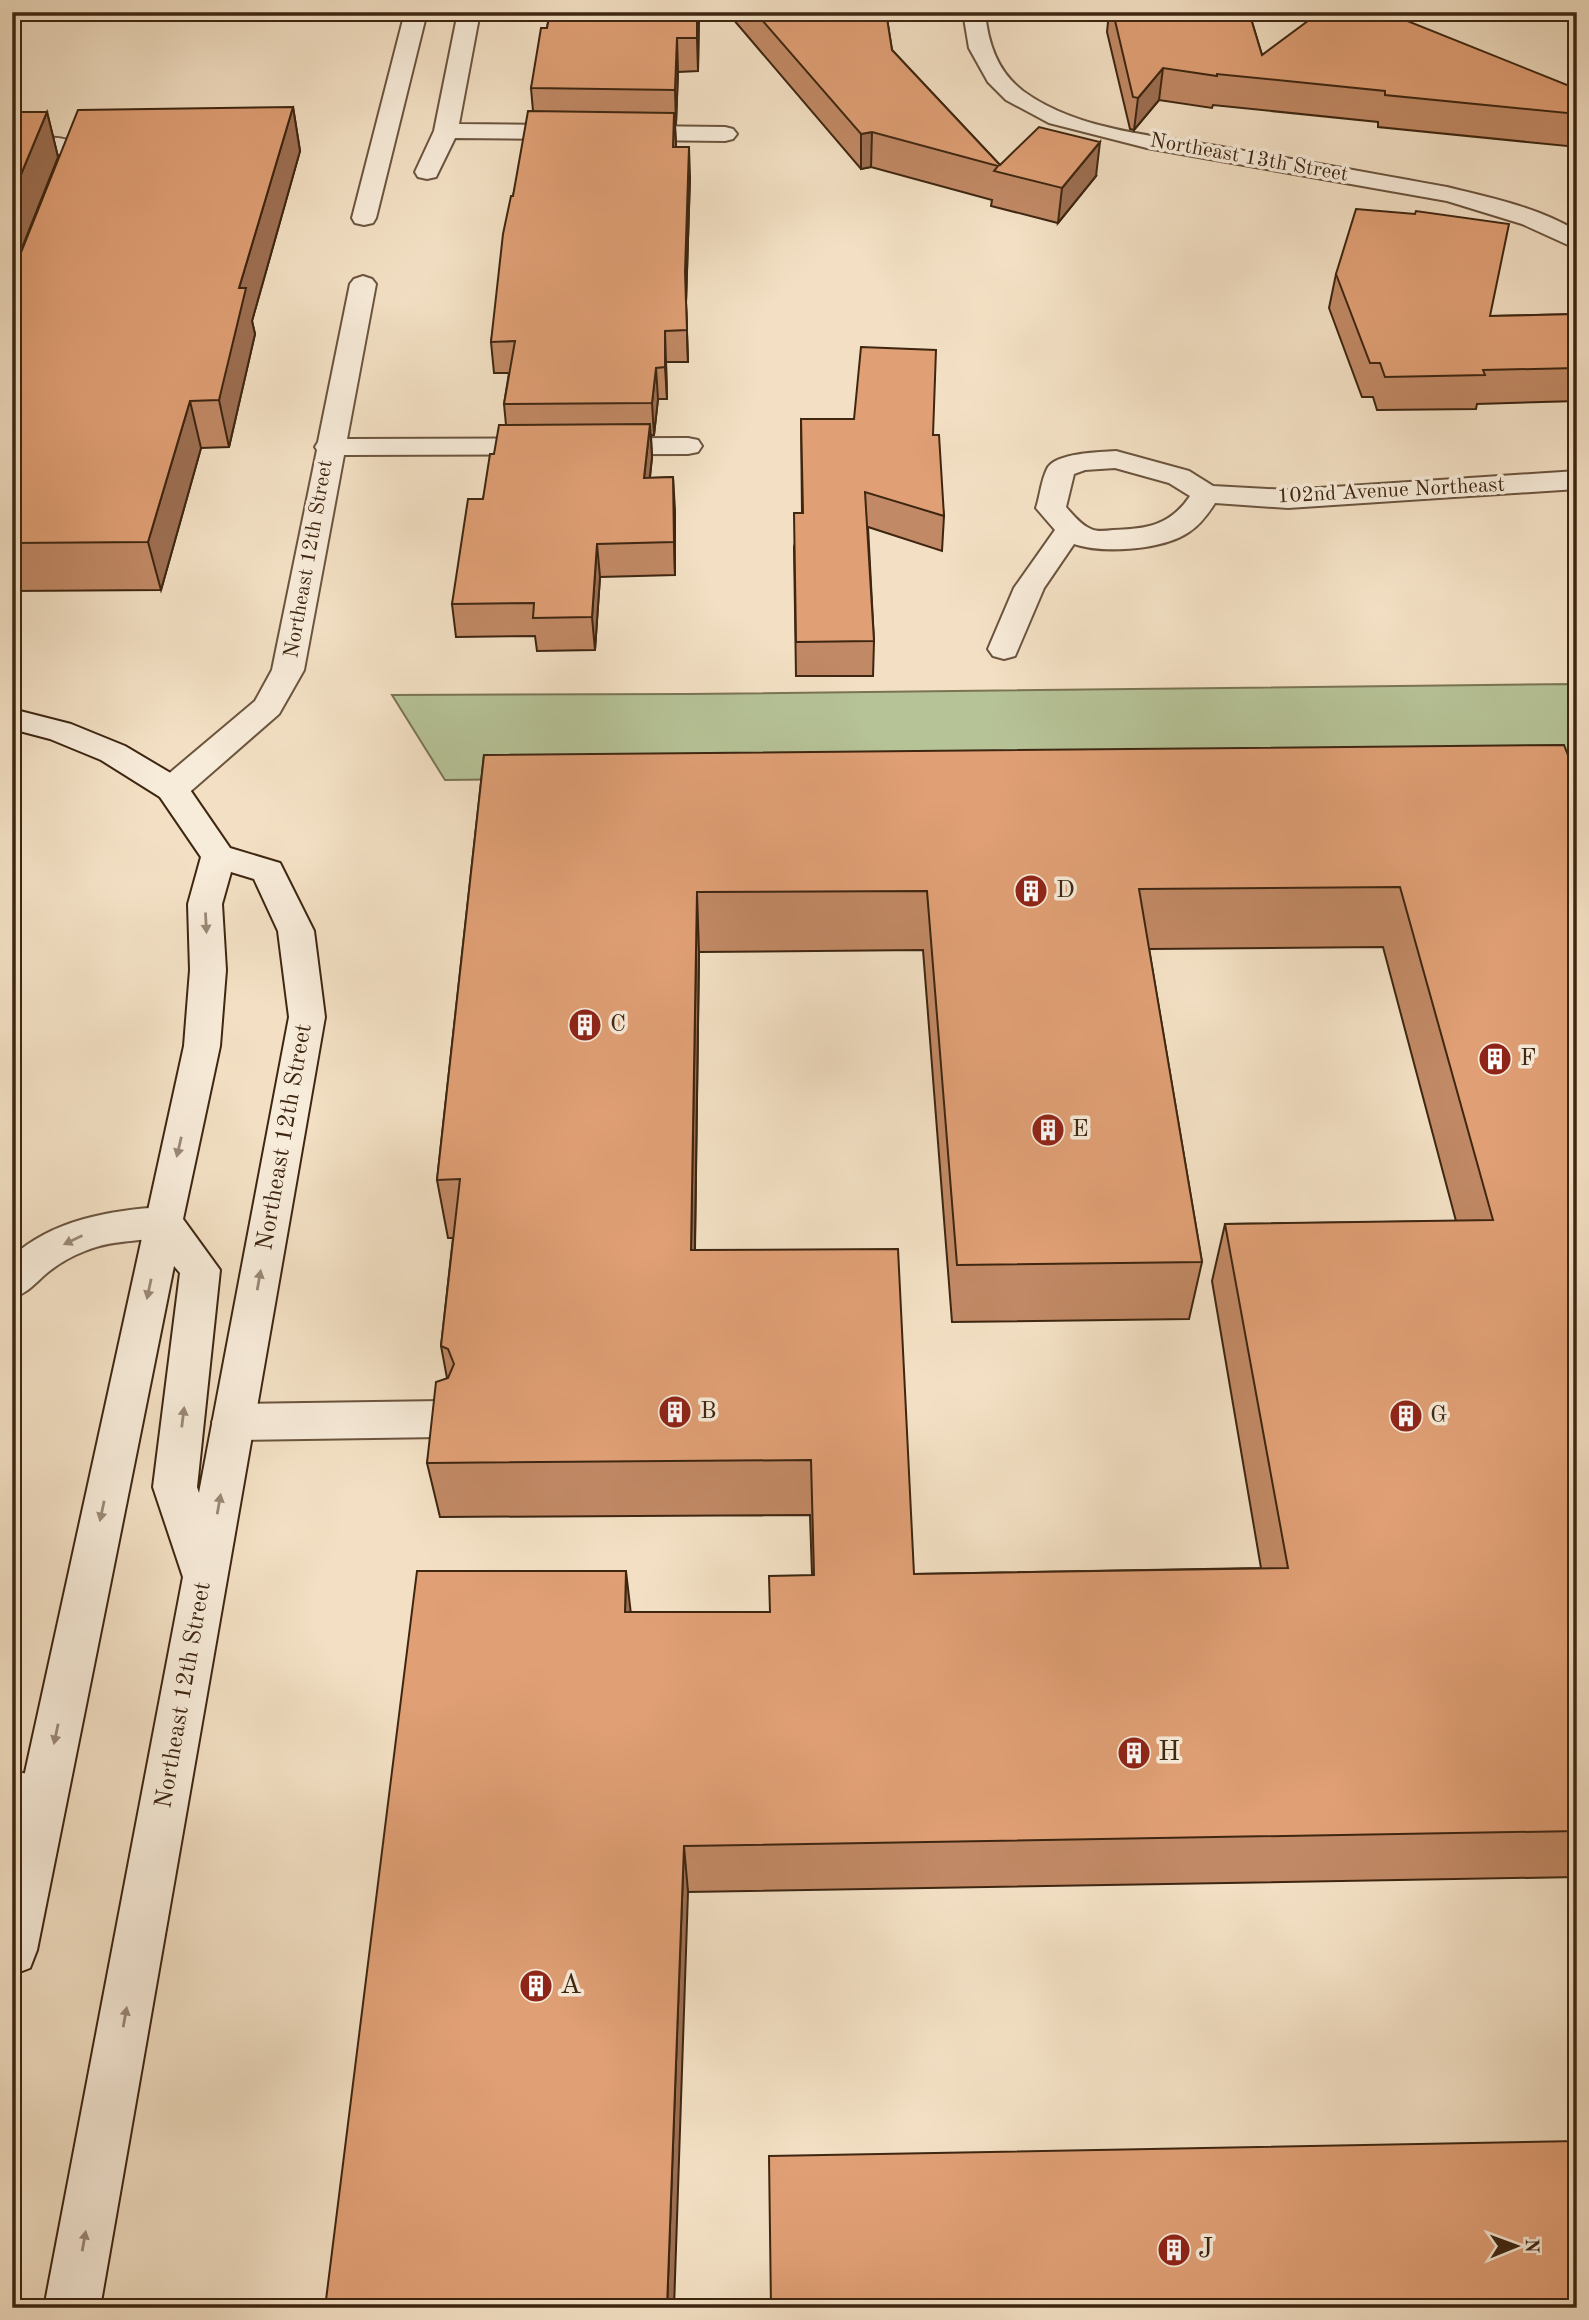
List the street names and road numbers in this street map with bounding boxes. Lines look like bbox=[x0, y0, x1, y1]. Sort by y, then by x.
street label: Northeast 13th Street bbox=[1148, 130, 1350, 186]
street label: Northeast 12th Street bbox=[281, 458, 337, 660]
street label: 102nd Avenue Northeast bbox=[1277, 475, 1505, 507]
street label: Northeast 12th Street bbox=[253, 1022, 317, 1252]
street label: Northeast 12th Street bbox=[152, 1580, 216, 1810]

